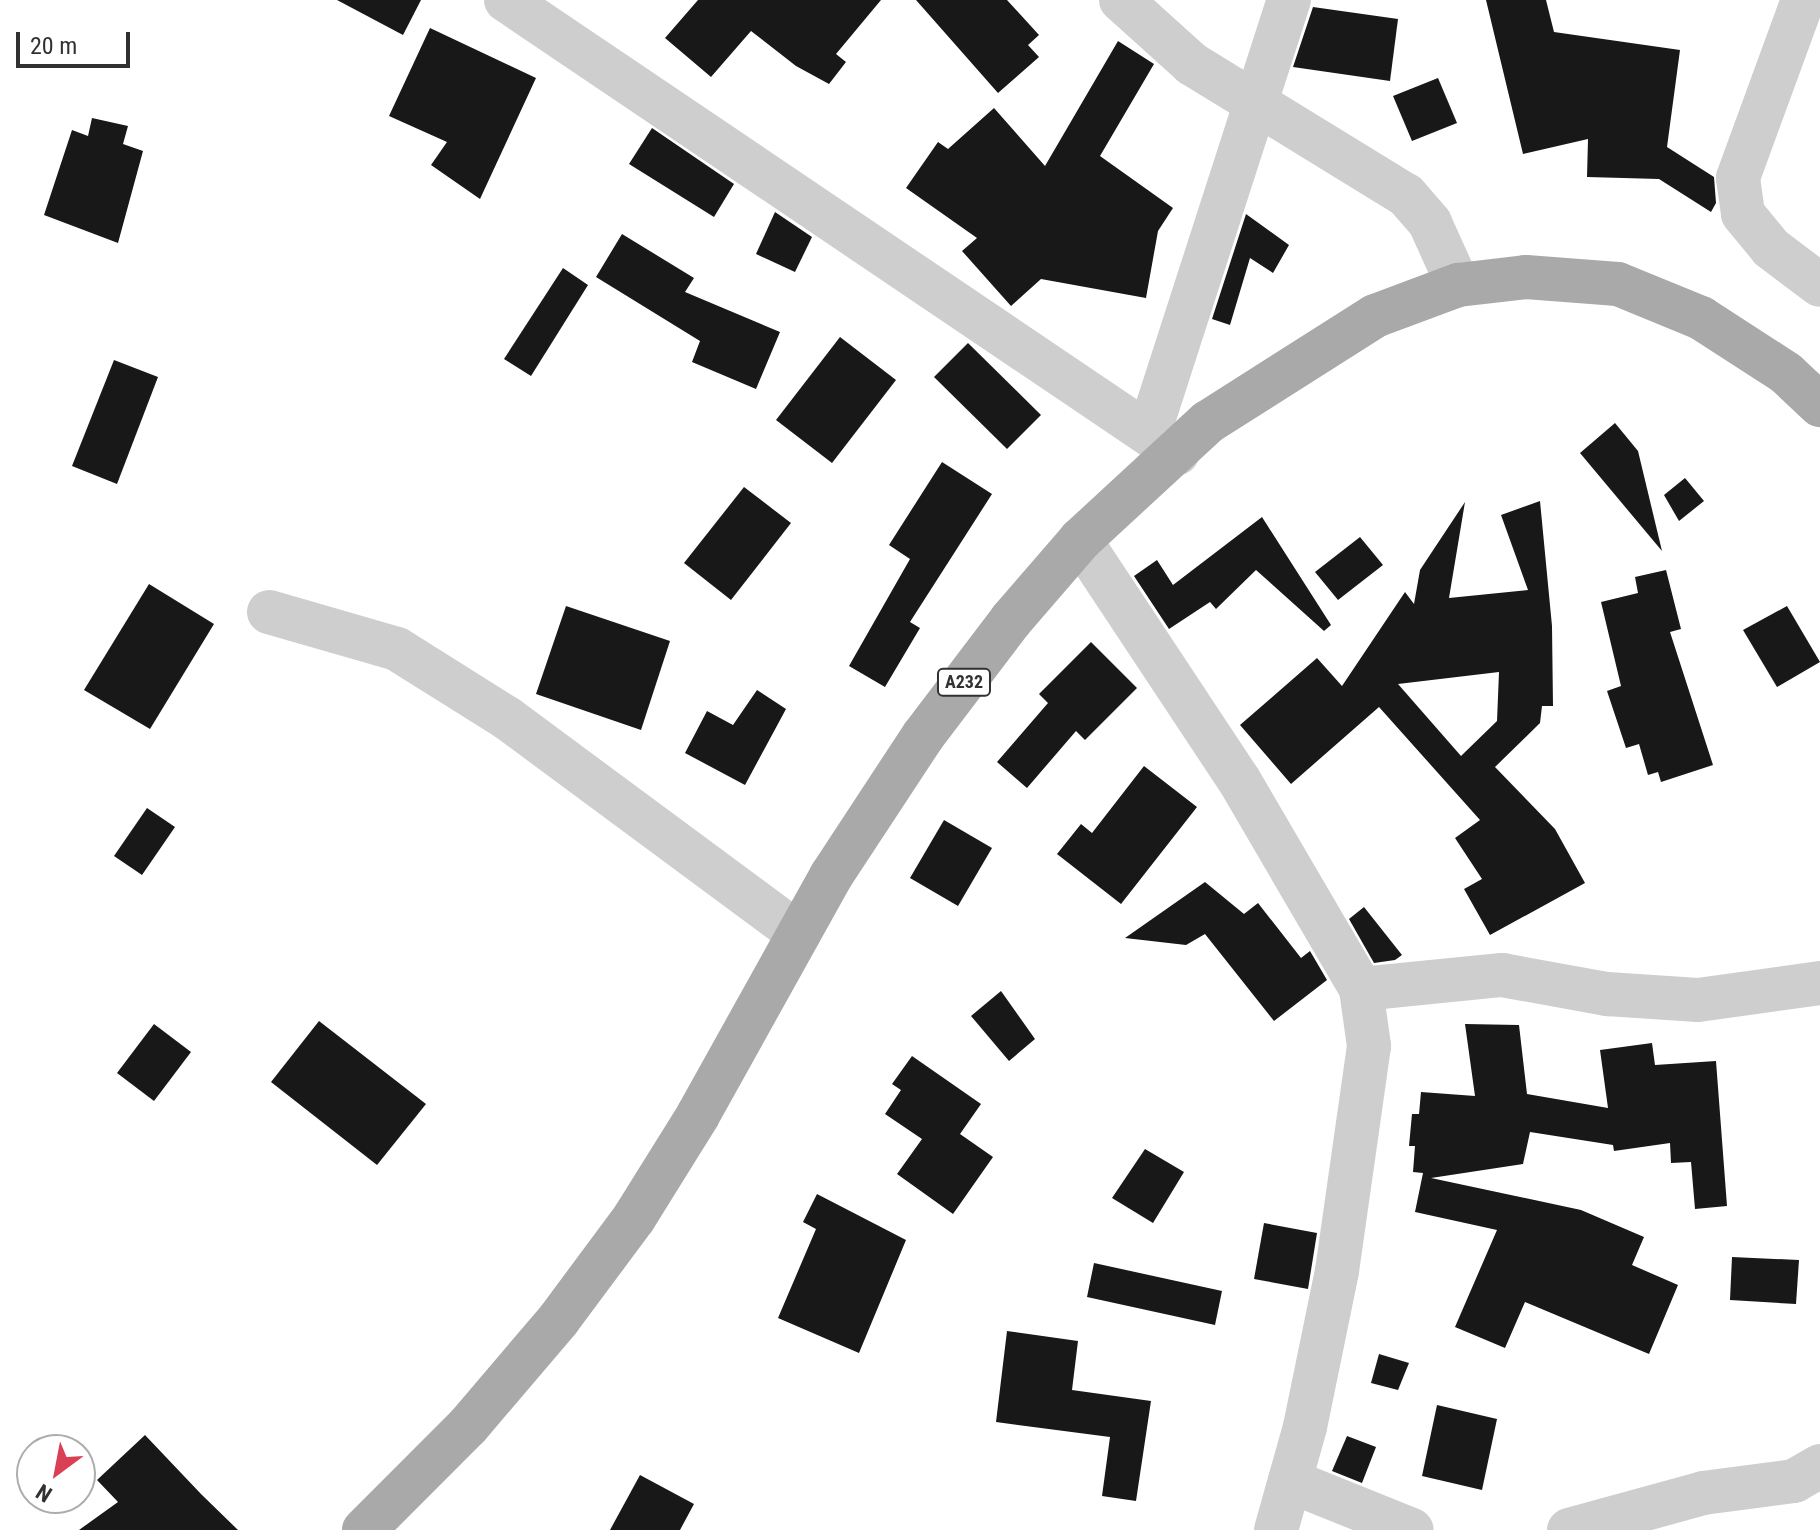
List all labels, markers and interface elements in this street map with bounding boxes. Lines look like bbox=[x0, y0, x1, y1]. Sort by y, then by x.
scale bar bbox=[20, 16, 134, 66]
text: 20 m bbox=[30, 32, 77, 60]
road number: A232 bbox=[936, 668, 992, 696]
north arrow bbox=[16, 1434, 96, 1514]
text: N bbox=[32, 1479, 56, 1507]

